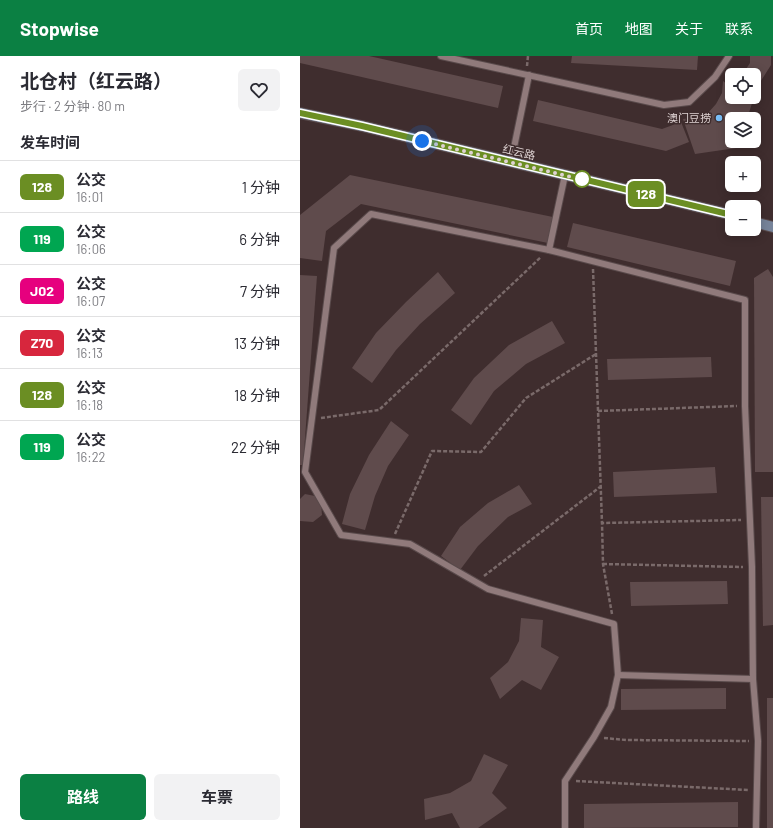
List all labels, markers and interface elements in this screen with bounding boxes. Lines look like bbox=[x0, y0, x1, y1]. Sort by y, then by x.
text: Stopwise bbox=[20, 17, 99, 40]
text: 首页 bbox=[575, 20, 603, 37]
text: 地图 bbox=[625, 20, 653, 37]
text: 关于 bbox=[675, 20, 703, 37]
text: 联系 bbox=[725, 20, 753, 37]
map controls bbox=[725, 68, 761, 236]
button: locate bbox=[725, 68, 761, 104]
text: 北仓村（红云路） bbox=[20, 69, 172, 92]
button: heart bbox=[238, 69, 280, 111]
text: 步行 · 2 分钟 · 80 m bbox=[20, 98, 125, 114]
place label: 澳门豆捞 bbox=[667, 111, 711, 124]
button: layers bbox=[725, 112, 761, 148]
marker: 澳门豆捞 bbox=[714, 113, 724, 123]
your location bbox=[412, 131, 432, 151]
text: 发车时间 bbox=[20, 133, 80, 151]
street label: 红云路 bbox=[502, 141, 537, 162]
button: + bbox=[725, 156, 761, 192]
text: 公交 bbox=[76, 170, 106, 188]
unlabelled marker bbox=[573, 170, 591, 188]
text: 128 bbox=[32, 178, 52, 195]
text: 1 分钟 bbox=[242, 178, 280, 196]
line badge: 128 bbox=[623, 181, 669, 207]
text: 128 bbox=[636, 185, 656, 202]
text: 16:01 bbox=[76, 189, 103, 205]
button: − bbox=[725, 200, 761, 236]
text: 公交 bbox=[76, 222, 106, 240]
text: 119 bbox=[33, 230, 51, 247]
text: 6 分钟 bbox=[239, 230, 280, 248]
text: 16:06 bbox=[76, 241, 106, 257]
text: 公交 bbox=[76, 274, 106, 292]
text: J02 bbox=[30, 282, 54, 299]
text: 7 分钟 bbox=[240, 282, 280, 300]
text: 16:07 bbox=[76, 293, 105, 309]
text: 公交 bbox=[76, 326, 106, 344]
text: Z70 bbox=[31, 334, 53, 351]
text: 13 分钟 bbox=[234, 334, 280, 352]
text: 16:13 bbox=[76, 345, 103, 361]
text: 公交 bbox=[76, 378, 106, 396]
text: 128 bbox=[32, 386, 52, 403]
text: 18 分钟 bbox=[234, 386, 280, 404]
text: 16:18 bbox=[76, 397, 103, 413]
text: 公交 bbox=[76, 430, 106, 448]
text: 119 bbox=[33, 438, 51, 455]
text: 22 分钟 bbox=[231, 438, 280, 456]
text: 16:22 bbox=[76, 449, 106, 465]
button: 路线 bbox=[20, 774, 146, 820]
button: 车票 bbox=[154, 774, 280, 820]

